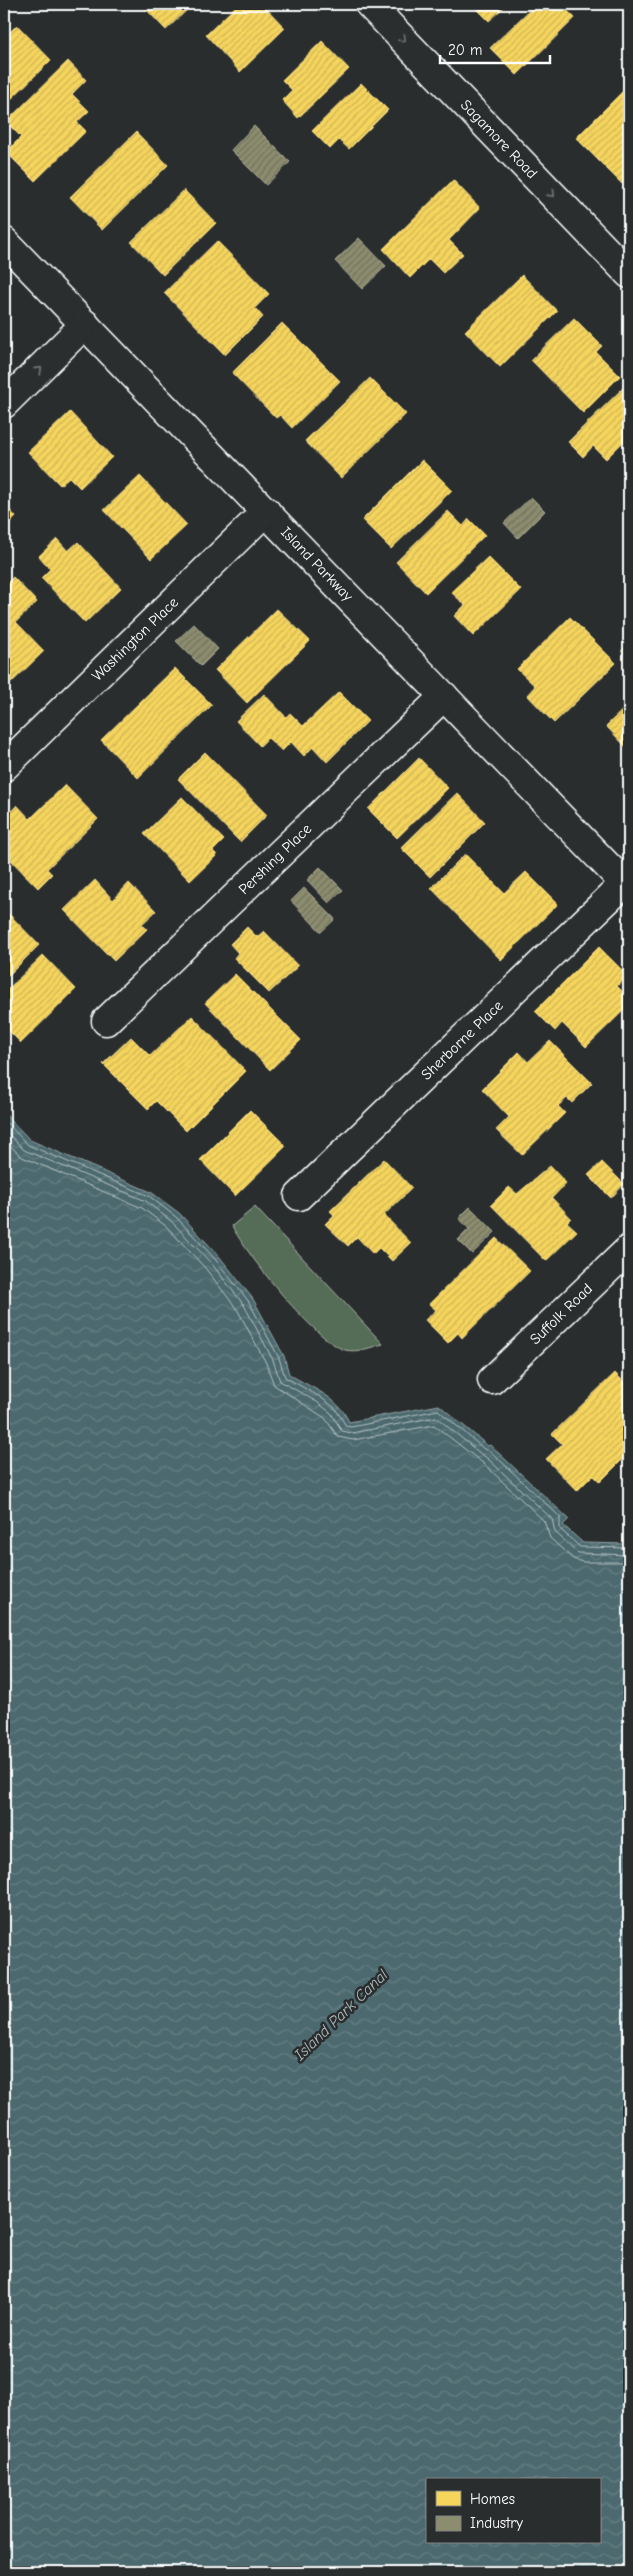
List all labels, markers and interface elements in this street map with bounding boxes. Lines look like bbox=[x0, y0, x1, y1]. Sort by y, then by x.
scale bar bbox=[440, 32, 550, 64]
one-way arrow bbox=[397, 33, 406, 42]
text: 20 m bbox=[448, 41, 482, 59]
street label: Sagamore Road bbox=[457, 96, 541, 182]
one-way arrow bbox=[546, 188, 555, 197]
one-way arrow bbox=[33, 366, 42, 375]
street label: Island Parkway bbox=[277, 523, 357, 605]
street label: Washington Place bbox=[88, 593, 182, 685]
street label: Pershing Place bbox=[235, 819, 316, 898]
street label: Sherborne Place bbox=[417, 996, 507, 1084]
street label: Suffolk Road bbox=[526, 1280, 596, 1348]
water label: Island Park Canal bbox=[290, 1966, 392, 2065]
legend bbox=[426, 2478, 600, 2544]
text: Homes bbox=[470, 2490, 515, 2508]
text: Industry bbox=[470, 2514, 523, 2532]

